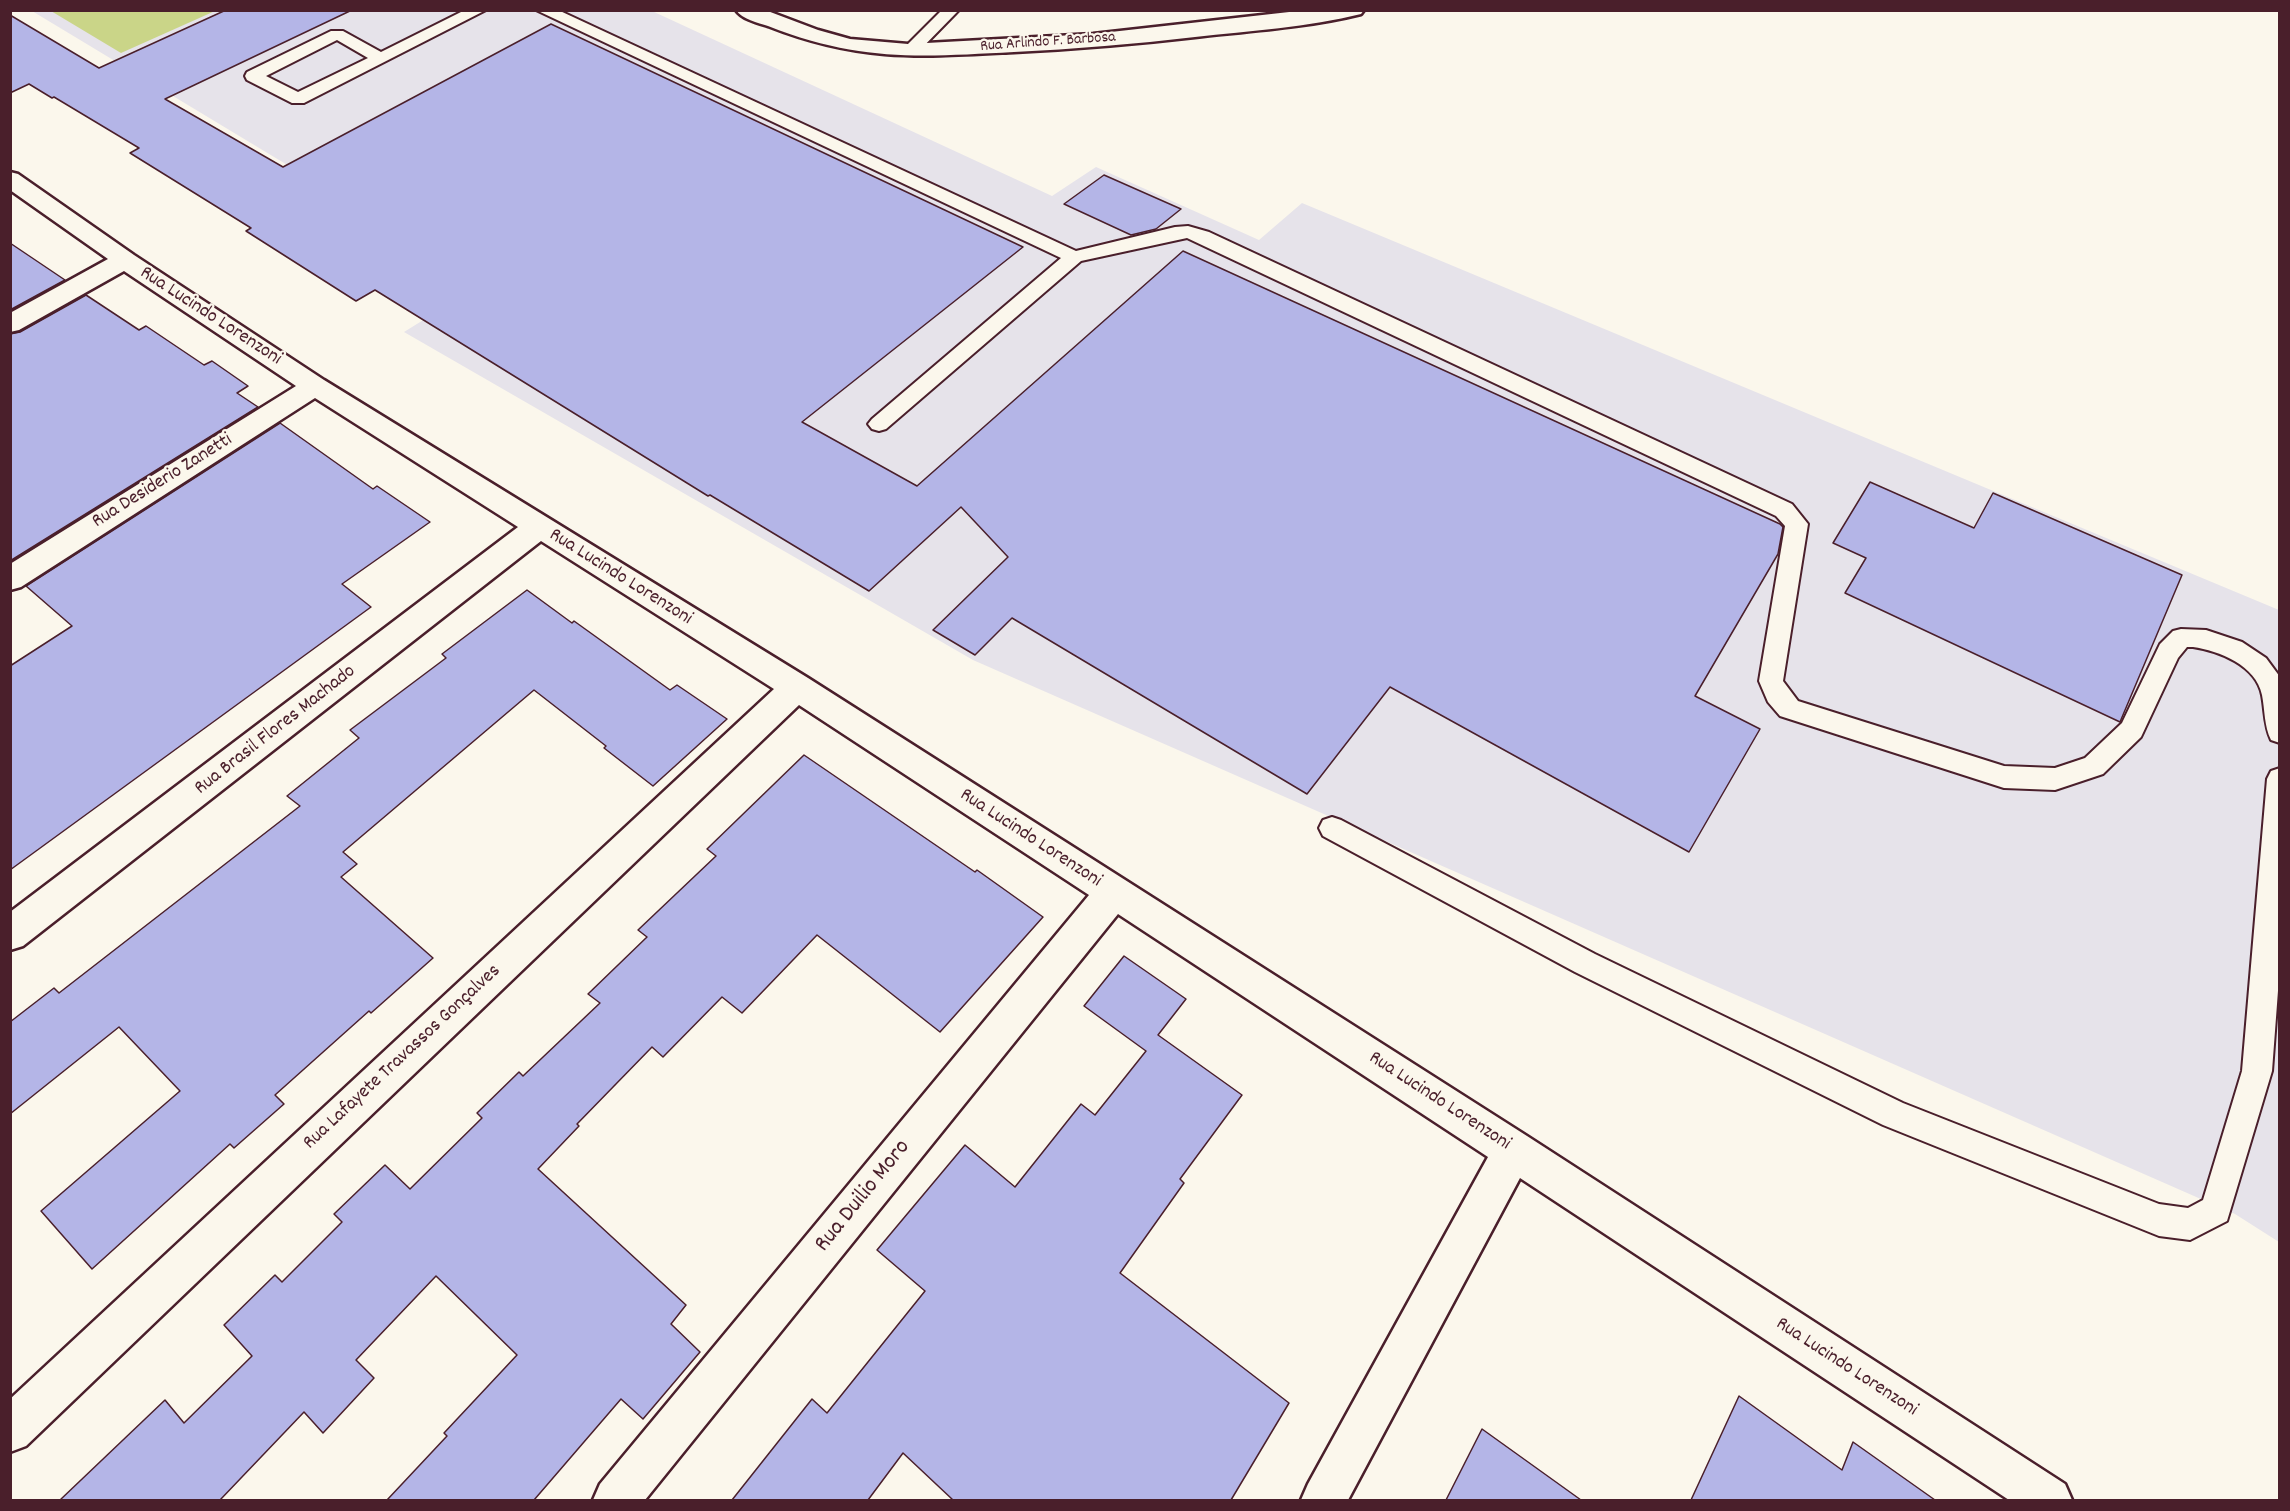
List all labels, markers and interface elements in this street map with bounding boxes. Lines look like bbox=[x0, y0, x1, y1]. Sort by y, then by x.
street label: Rua Arlindo F. Barbosa bbox=[980, 29, 1116, 57]
street label: Rua Lucindo Lorenzoni bbox=[134, 262, 286, 372]
street label: Rua Desiderio Zanetti bbox=[88, 429, 238, 535]
street label: Rua Lucindo Lorenzoni bbox=[544, 524, 696, 632]
street label: Rua Brasil Flores Machado bbox=[191, 661, 361, 801]
street label: Rua Lucindo Lorenzoni bbox=[954, 784, 1106, 894]
street label: Rua Lafayete Travassos Gonçalves bbox=[299, 960, 507, 1156]
street label: Rua Lucindo Lorenzoni bbox=[1363, 1047, 1515, 1157]
street label: Rua Duilio Moro bbox=[810, 1135, 918, 1259]
street label: Rua Lucindo Lorenzoni bbox=[1770, 1313, 1922, 1423]

